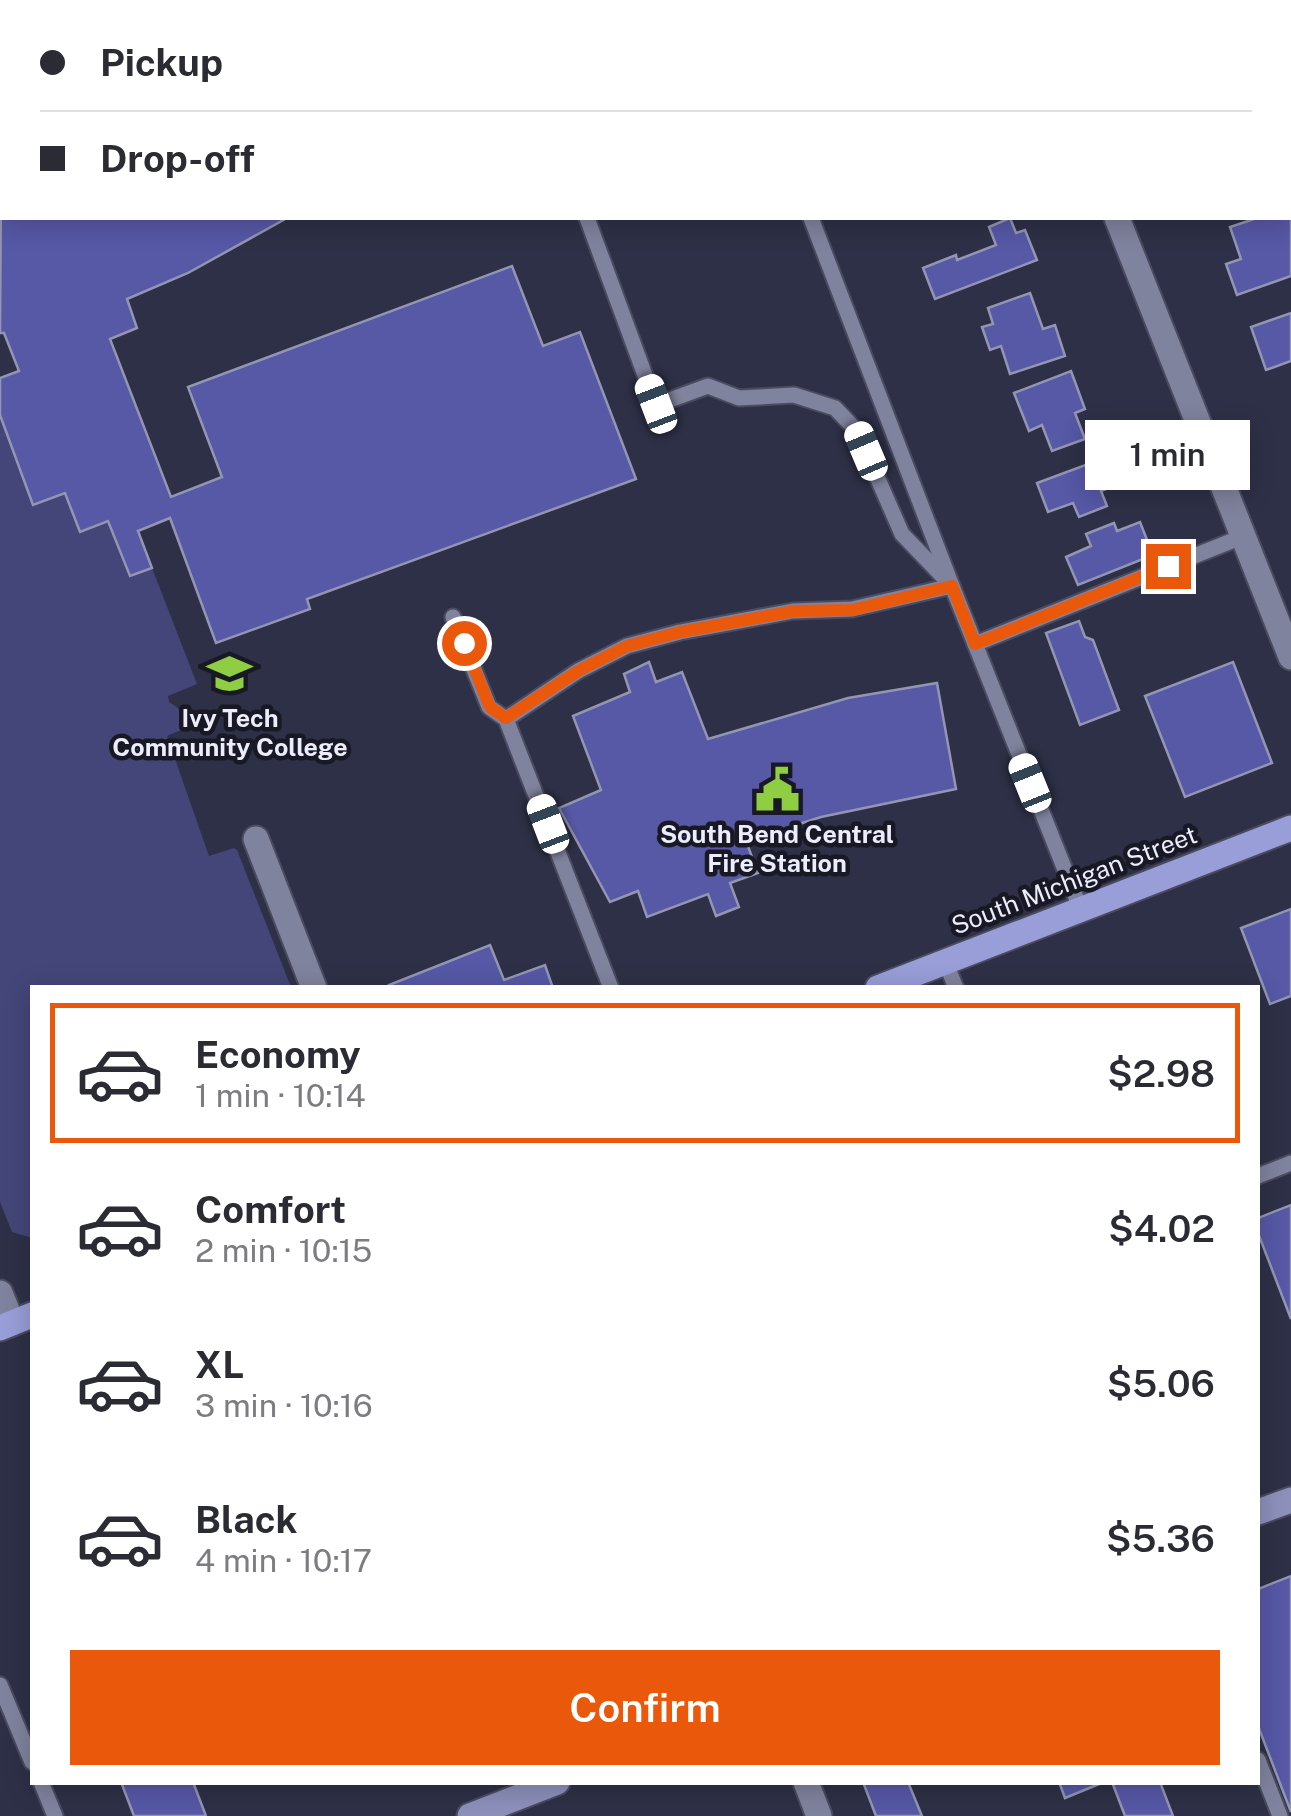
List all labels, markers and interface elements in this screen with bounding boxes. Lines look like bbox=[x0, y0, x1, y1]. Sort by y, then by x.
text: Pickup bbox=[100, 40, 223, 85]
text: Drop-off bbox=[100, 136, 255, 181]
car bbox=[631, 371, 681, 437]
car bbox=[840, 418, 892, 484]
callout: 1 min bbox=[1086, 421, 1250, 491]
text: 1 min bbox=[1129, 436, 1206, 473]
route end bbox=[1146, 544, 1191, 589]
route start bbox=[442, 621, 487, 666]
school or university icon: Ivy Tech Community College bbox=[206, 650, 254, 698]
place label: Ivy Tech Community College bbox=[112, 703, 348, 762]
car bbox=[1005, 750, 1055, 816]
public building icon: South Bend Central Fire Station bbox=[753, 766, 801, 814]
car bbox=[523, 791, 573, 857]
place label: South Bend Central Fire Station bbox=[660, 819, 894, 878]
street label: South Michigan Street bbox=[947, 819, 1201, 941]
icon: car bbox=[75, 1028, 165, 1118]
text: Economy bbox=[195, 1032, 361, 1077]
text: $2.98 bbox=[1107, 1051, 1215, 1096]
text: 1 min · 10:14 bbox=[195, 1077, 366, 1114]
icon: car bbox=[75, 1183, 165, 1273]
text: Comfort bbox=[195, 1187, 346, 1232]
text: $4.02 bbox=[1108, 1206, 1215, 1251]
text: 2 min · 10:15 bbox=[195, 1232, 372, 1269]
icon: car bbox=[75, 1338, 165, 1428]
text: XL bbox=[195, 1342, 244, 1387]
text: $5.06 bbox=[1107, 1361, 1215, 1406]
text: 3 min · 10:16 bbox=[195, 1387, 373, 1424]
icon: car bbox=[75, 1493, 165, 1583]
text: Black bbox=[195, 1497, 298, 1542]
text: $5.36 bbox=[1106, 1516, 1215, 1561]
text: 4 min · 10:17 bbox=[195, 1542, 372, 1579]
button: Confirm bbox=[70, 1650, 1220, 1765]

